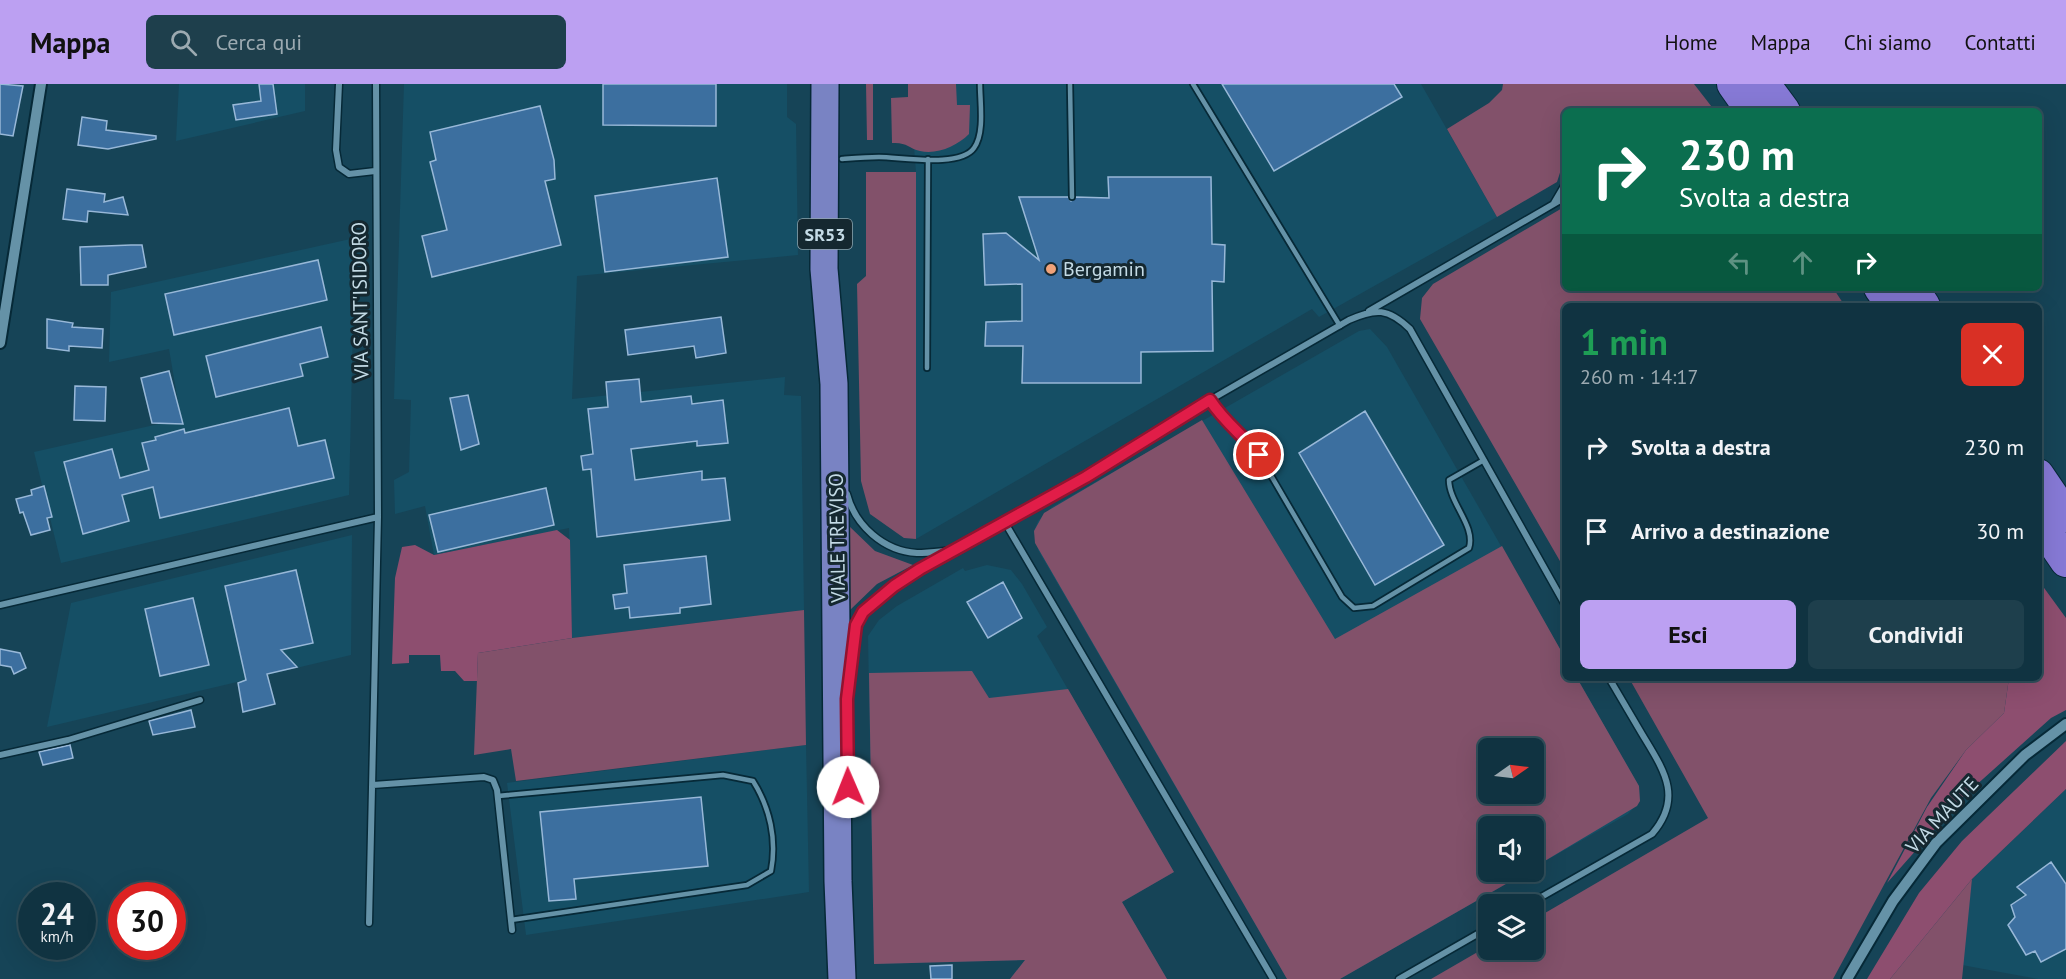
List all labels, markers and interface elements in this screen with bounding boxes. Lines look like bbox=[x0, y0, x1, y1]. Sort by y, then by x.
search box bbox=[146, 15, 566, 69]
text: Mappa bbox=[30, 24, 110, 61]
icon: search bbox=[167, 26, 200, 59]
text: Cerca qui bbox=[215, 28, 302, 56]
text: Home bbox=[1664, 29, 1718, 56]
text: Mappa bbox=[1751, 29, 1811, 56]
text: Chi siamo bbox=[1844, 29, 1932, 56]
text: Contatti bbox=[1965, 29, 2036, 56]
text: 230 m bbox=[1679, 127, 1795, 182]
icon: right bbox=[1580, 132, 1658, 210]
text: Svolta a destra bbox=[1679, 180, 1850, 214]
road number: SR53 bbox=[798, 219, 852, 249]
street label: VIA SANT'ISIDORO bbox=[346, 222, 374, 381]
icon: left bbox=[1723, 246, 1756, 279]
icon: ahead bbox=[1786, 246, 1819, 279]
icon: right bbox=[1849, 246, 1882, 279]
place label: Bergamin bbox=[1063, 256, 1145, 282]
marker: Bergamin bbox=[1044, 262, 1058, 276]
text: 1 min bbox=[1580, 318, 1668, 365]
button: close bbox=[1961, 323, 2024, 386]
text: 260 m · 14:17 bbox=[1580, 364, 1698, 390]
pin bbox=[1233, 429, 1284, 480]
icon: right bbox=[1580, 431, 1613, 464]
text: Svolta a destra bbox=[1631, 433, 1771, 461]
text: 230 m bbox=[1964, 433, 2024, 461]
icon: arrive bbox=[1242, 438, 1275, 471]
street label: VIALE TREVISO bbox=[823, 473, 851, 604]
icon: arrive bbox=[1580, 515, 1613, 548]
text: Arrivo a destinazione bbox=[1631, 517, 1830, 545]
text: 30 m bbox=[1976, 517, 2024, 545]
button: Esci bbox=[1580, 600, 1796, 669]
button: Condividi bbox=[1808, 600, 2024, 669]
north arrow bbox=[1478, 738, 1544, 804]
map controls bbox=[1478, 738, 1544, 960]
position arrow bbox=[816, 755, 880, 819]
street label: VIA MAUTE bbox=[1899, 771, 1984, 860]
button: sound bbox=[1478, 816, 1544, 882]
speed limit sign: 30 bbox=[108, 882, 186, 960]
text: 24 bbox=[40, 894, 74, 933]
button: layers bbox=[1478, 894, 1544, 960]
text: km/h bbox=[41, 927, 73, 946]

